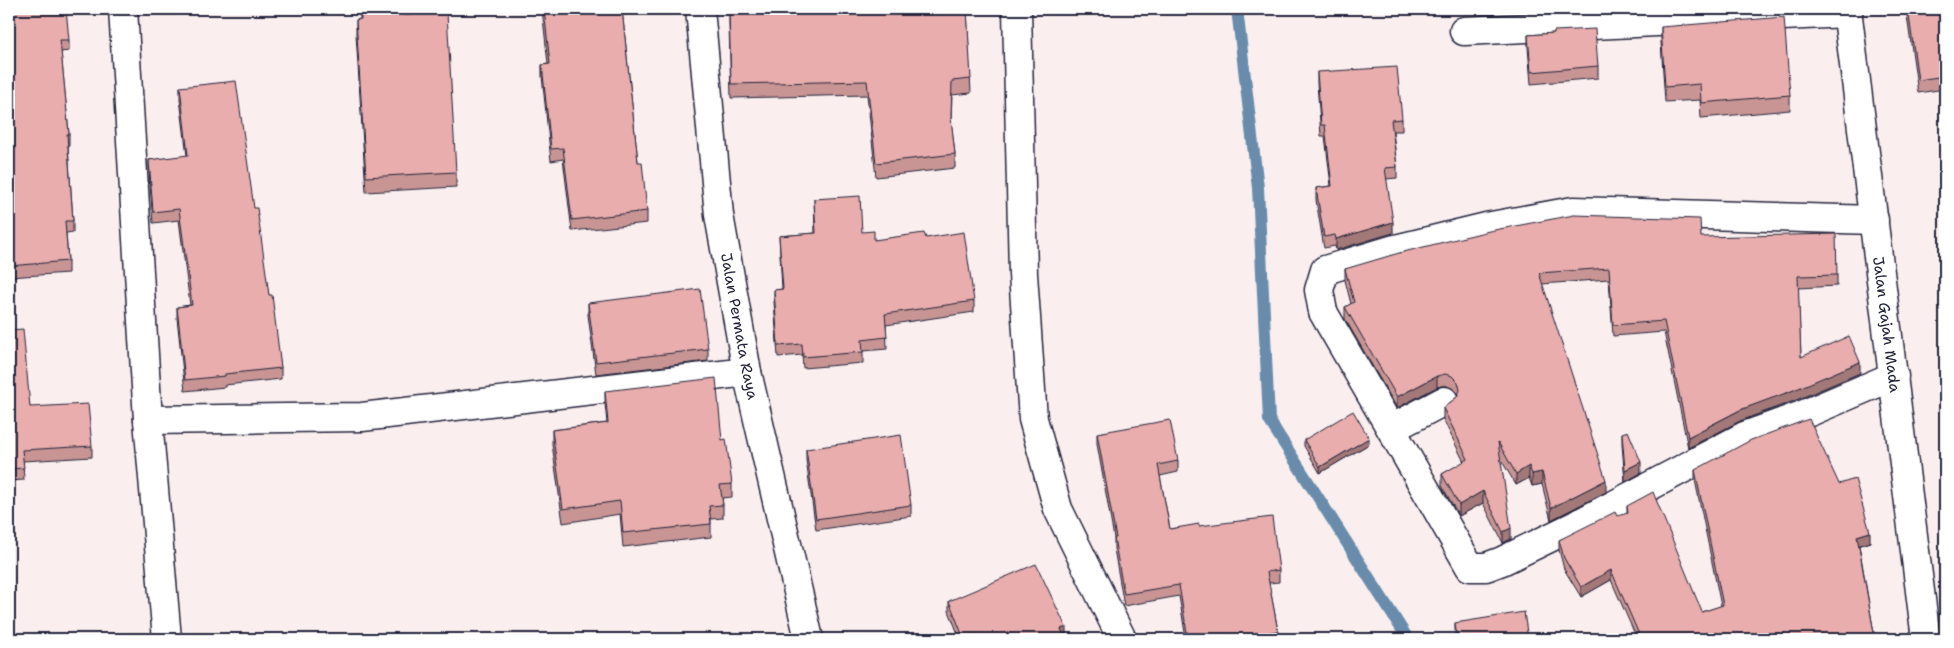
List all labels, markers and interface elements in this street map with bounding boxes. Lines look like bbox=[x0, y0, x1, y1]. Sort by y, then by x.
street label: Jalan Permata Raya bbox=[716, 251, 763, 402]
street label: Jalan Gajah Mada bbox=[1868, 255, 1905, 394]

